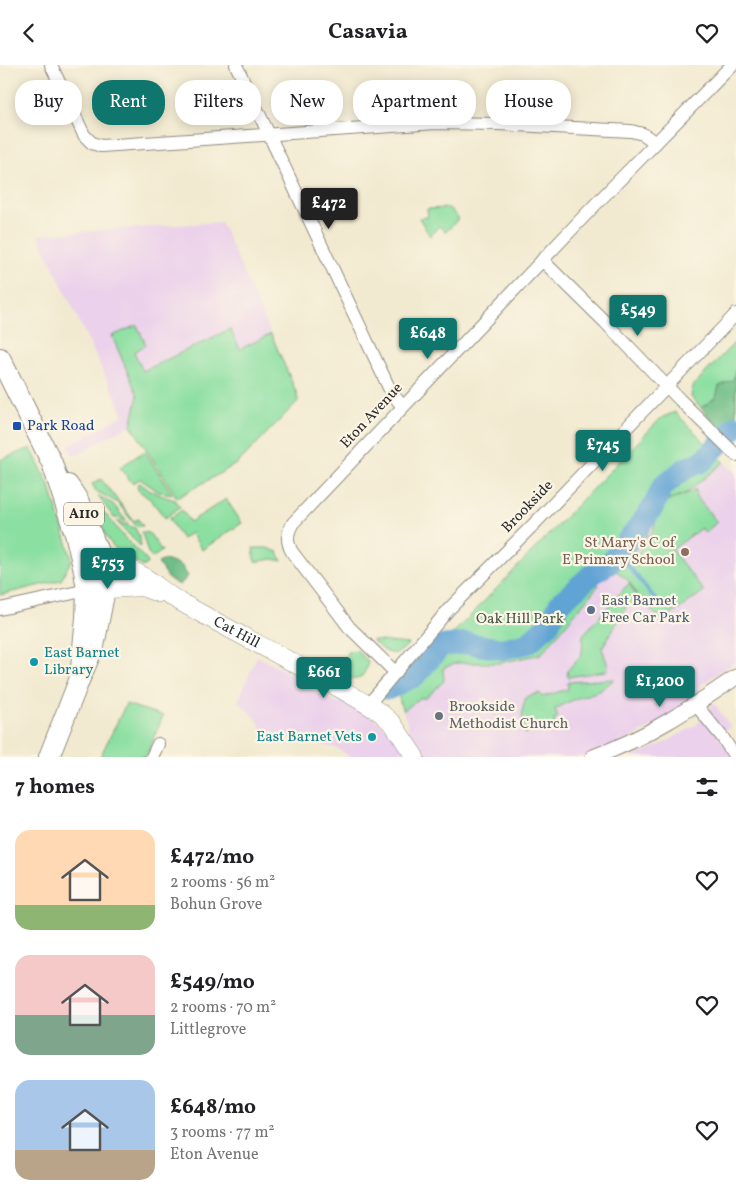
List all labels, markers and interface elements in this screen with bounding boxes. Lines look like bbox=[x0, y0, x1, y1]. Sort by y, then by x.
text: Casavia bbox=[328, 17, 408, 48]
icon: back bbox=[15, 19, 43, 47]
icon: heart bbox=[693, 19, 721, 47]
chip: Buy bbox=[15, 80, 82, 125]
chip: Rent bbox=[92, 80, 165, 125]
chip: Filters bbox=[175, 80, 261, 125]
chip: New bbox=[271, 80, 343, 125]
chip: Apartment bbox=[353, 80, 476, 125]
chip: House bbox=[486, 80, 571, 125]
pin: £472 bbox=[299, 187, 359, 230]
text: £472 bbox=[312, 193, 346, 215]
pin: £549 bbox=[608, 295, 668, 337]
text: £549 bbox=[620, 300, 656, 322]
pin: £648 bbox=[398, 317, 458, 360]
text: £648 bbox=[410, 323, 446, 345]
street label: Eton Avenue bbox=[336, 378, 408, 454]
place label: Park Road bbox=[27, 416, 95, 437]
marker: Park Road bbox=[11, 420, 23, 432]
pin: £745 bbox=[573, 429, 633, 472]
text: £745 bbox=[587, 435, 619, 457]
street label: Brookside bbox=[497, 476, 559, 538]
road number: A110 bbox=[64, 503, 104, 525]
place label: St Mary's C of E Primary School bbox=[562, 533, 677, 571]
marker: St Mary's C of E Primary School bbox=[679, 546, 691, 558]
pin: £753 bbox=[78, 547, 138, 590]
text: £753 bbox=[92, 553, 124, 575]
place label: East Barnet Free Car Park bbox=[601, 591, 690, 629]
marker: East Barnet Free Car Park bbox=[585, 604, 597, 616]
park label: Oak Hill Park bbox=[476, 609, 564, 630]
street label: Cat Hill bbox=[209, 612, 263, 654]
place label: East Barnet Library bbox=[44, 643, 120, 681]
marker: East Barnet Library bbox=[28, 656, 40, 668]
pin: £661 bbox=[294, 657, 354, 699]
text: £661 bbox=[307, 662, 341, 684]
pin: £1,200 bbox=[619, 665, 701, 708]
text: £1,200 bbox=[636, 671, 684, 693]
place label: Brookside Methodist Church bbox=[449, 697, 568, 735]
marker: Brookside Methodist Church bbox=[433, 710, 445, 722]
place label: East Barnet Vets bbox=[256, 727, 362, 748]
marker: East Barnet Vets bbox=[366, 731, 378, 743]
text: 7 homes bbox=[15, 773, 95, 802]
icon: filters bbox=[693, 773, 721, 801]
text: £472/mo bbox=[170, 843, 254, 872]
icon: home bbox=[55, 850, 115, 910]
icon: heart bbox=[693, 866, 721, 894]
text: 2 rooms · 56 m² bbox=[170, 872, 275, 894]
text: Bohun Grove bbox=[170, 894, 262, 916]
text: £549/mo bbox=[170, 968, 255, 997]
icon: home bbox=[55, 975, 115, 1035]
icon: heart bbox=[693, 991, 721, 1019]
text: 2 rooms · 70 m² bbox=[170, 997, 276, 1019]
text: Littlegrove bbox=[170, 1019, 246, 1041]
text: £648/mo bbox=[170, 1093, 256, 1122]
icon: home bbox=[55, 1100, 115, 1160]
icon: heart bbox=[693, 1116, 721, 1144]
text: 3 rooms · 77 m² bbox=[170, 1122, 274, 1144]
text: Eton Avenue bbox=[170, 1144, 259, 1166]

